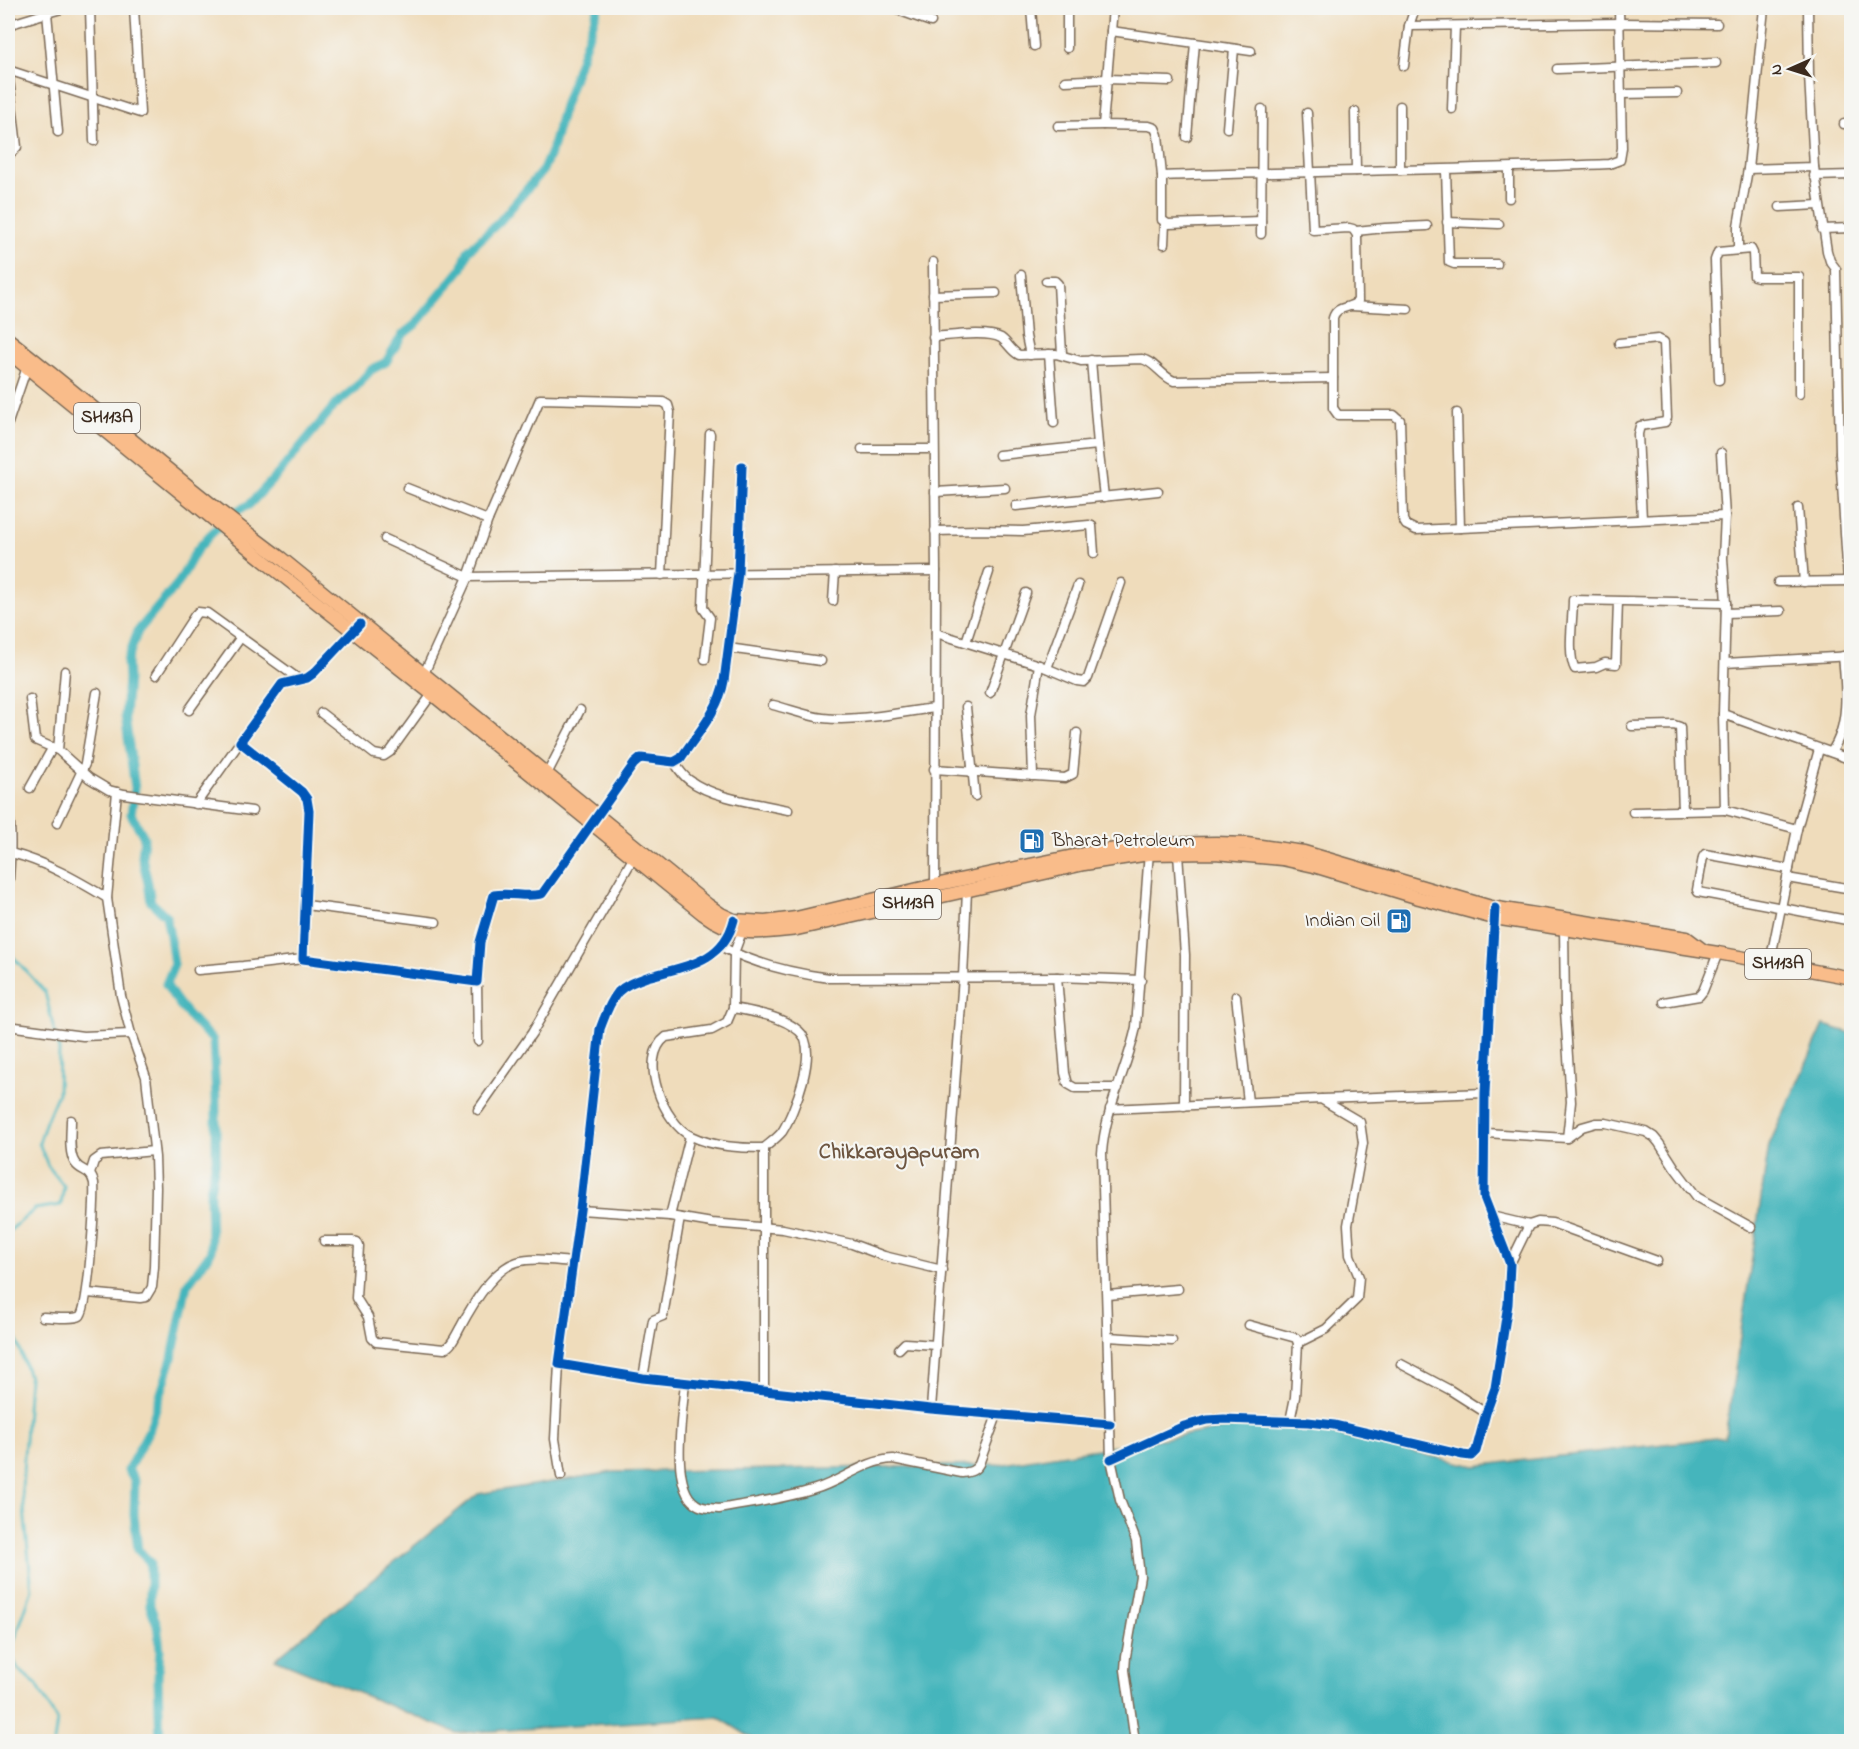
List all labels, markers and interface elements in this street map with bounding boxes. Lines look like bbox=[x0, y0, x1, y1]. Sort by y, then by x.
north arrow bbox=[1760, 39, 1820, 99]
text: N bbox=[1765, 63, 1789, 76]
road number: SH113A bbox=[74, 403, 140, 433]
fuel station icon: Bharat Petroleum bbox=[1017, 826, 1047, 856]
place label: Bharat Petroleum bbox=[1051, 827, 1195, 856]
road number: SH113A bbox=[875, 889, 941, 919]
fuel station icon: Indian Oil bbox=[1384, 906, 1414, 936]
place label: Indian Oil bbox=[1305, 907, 1380, 936]
road number: SH113A bbox=[1745, 949, 1811, 979]
district label: Chikkarayapuram bbox=[819, 1137, 979, 1170]

